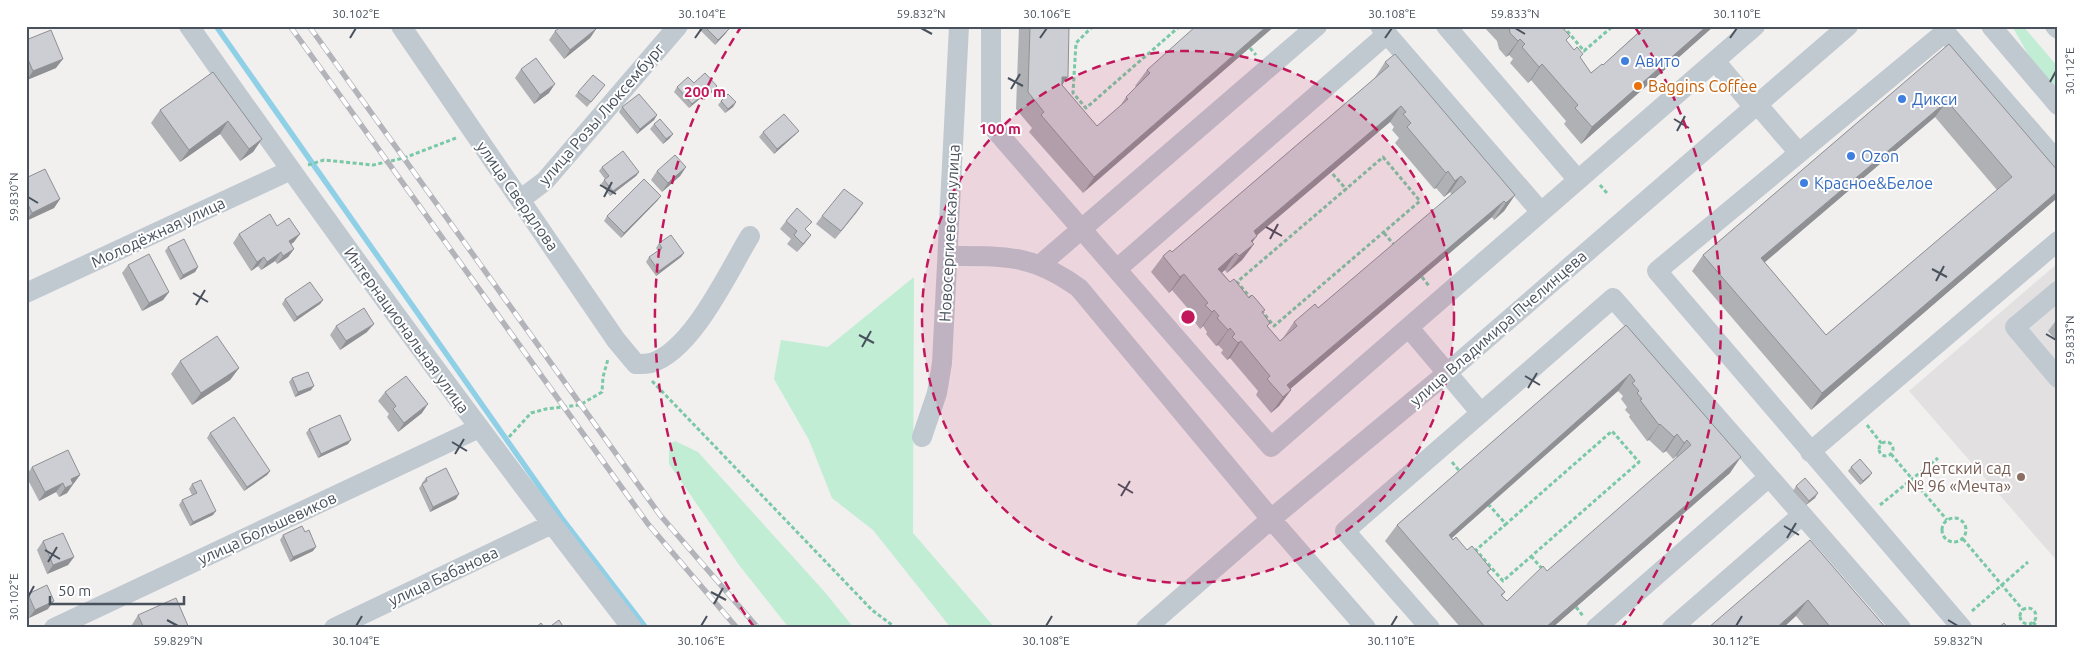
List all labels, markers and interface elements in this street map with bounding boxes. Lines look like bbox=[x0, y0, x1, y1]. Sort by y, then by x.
text: 30.102°E bbox=[332, 7, 380, 20]
text: 30.104°E bbox=[678, 7, 726, 20]
text: 59.832°N bbox=[896, 7, 946, 20]
text: 30.106°E bbox=[1023, 7, 1071, 20]
text: 30.108°E bbox=[1368, 7, 1416, 20]
text: 59.833°N bbox=[1490, 7, 1540, 20]
text: 30.110°E bbox=[1713, 7, 1761, 20]
street label: улица Розы Люксембург bbox=[535, 39, 668, 189]
text: 30.112°E bbox=[2063, 47, 2076, 95]
place label: Авито bbox=[1635, 52, 1680, 70]
marker: Авито bbox=[1619, 55, 1631, 67]
place label: Baggins Coffee bbox=[1648, 77, 1757, 95]
marker: Baggins Coffee bbox=[1632, 80, 1644, 92]
text: 200 m bbox=[684, 83, 726, 100]
place label: Дикси bbox=[1912, 90, 1958, 108]
marker: Дикси bbox=[1896, 93, 1908, 105]
text: 100 m bbox=[979, 120, 1021, 137]
street label: улица Свердлова bbox=[473, 138, 563, 254]
street label: Новосергиевская улица bbox=[935, 144, 963, 322]
place label: Ozon bbox=[1861, 147, 1899, 165]
marker: Ozon bbox=[1845, 150, 1857, 162]
text: 59.830°N bbox=[7, 172, 20, 222]
place label: Красное&Белое bbox=[1814, 174, 1933, 192]
marker: Красное&Белое bbox=[1798, 177, 1810, 189]
street label: Молодёжная улица bbox=[88, 193, 228, 271]
street label: Интернациональная улица bbox=[341, 244, 473, 416]
street label: улица Владимира Пчелинцева bbox=[1406, 246, 1590, 410]
centre of rings bbox=[1179, 308, 1197, 326]
text: 59.833°N bbox=[2063, 315, 2076, 365]
place label: Детский сад № 96 «Мечта» bbox=[1907, 459, 2011, 495]
marker: Детский сад № 96 «Мечта» bbox=[2015, 471, 2027, 483]
street label: улица Большевиков bbox=[195, 488, 339, 568]
street label: улица Бабанова bbox=[385, 543, 501, 609]
text: 30.102°E bbox=[7, 573, 20, 621]
scale bar bbox=[50, 574, 184, 606]
text: 50 m bbox=[58, 582, 91, 599]
text: 59.829°N bbox=[153, 634, 203, 647]
text: 30.104°E bbox=[332, 634, 380, 647]
text: 30.106°E bbox=[677, 634, 725, 647]
text: 30.108°E bbox=[1022, 634, 1070, 647]
text: 30.110°E bbox=[1367, 634, 1415, 647]
text: 30.112°E bbox=[1712, 634, 1760, 647]
text: 59.832°N bbox=[1933, 634, 1983, 647]

